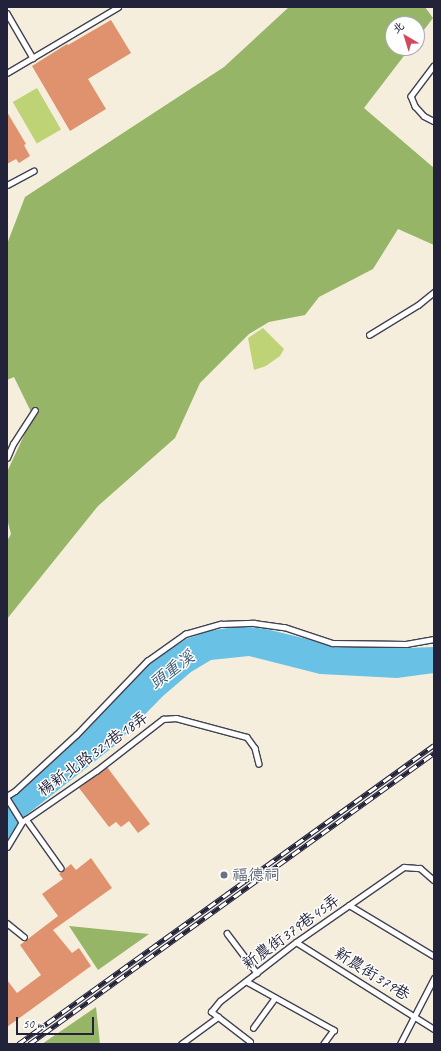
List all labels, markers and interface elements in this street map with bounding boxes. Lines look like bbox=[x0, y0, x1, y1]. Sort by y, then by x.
north arrow bbox=[385, 16, 425, 56]
text: 北 bbox=[390, 18, 407, 36]
water label: 頭重溪 bbox=[145, 647, 199, 693]
street label: 楊新北路321巷18弄 bbox=[34, 707, 152, 801]
place label: 福德祠 bbox=[232, 865, 280, 885]
marker: 福德祠 bbox=[219, 870, 229, 880]
street label: 新農街379巷45弄 bbox=[238, 890, 344, 974]
street label: 新農街379巷 bbox=[331, 943, 413, 1005]
scale bar bbox=[18, 1009, 96, 1035]
text: 50 m bbox=[23, 1016, 43, 1032]

